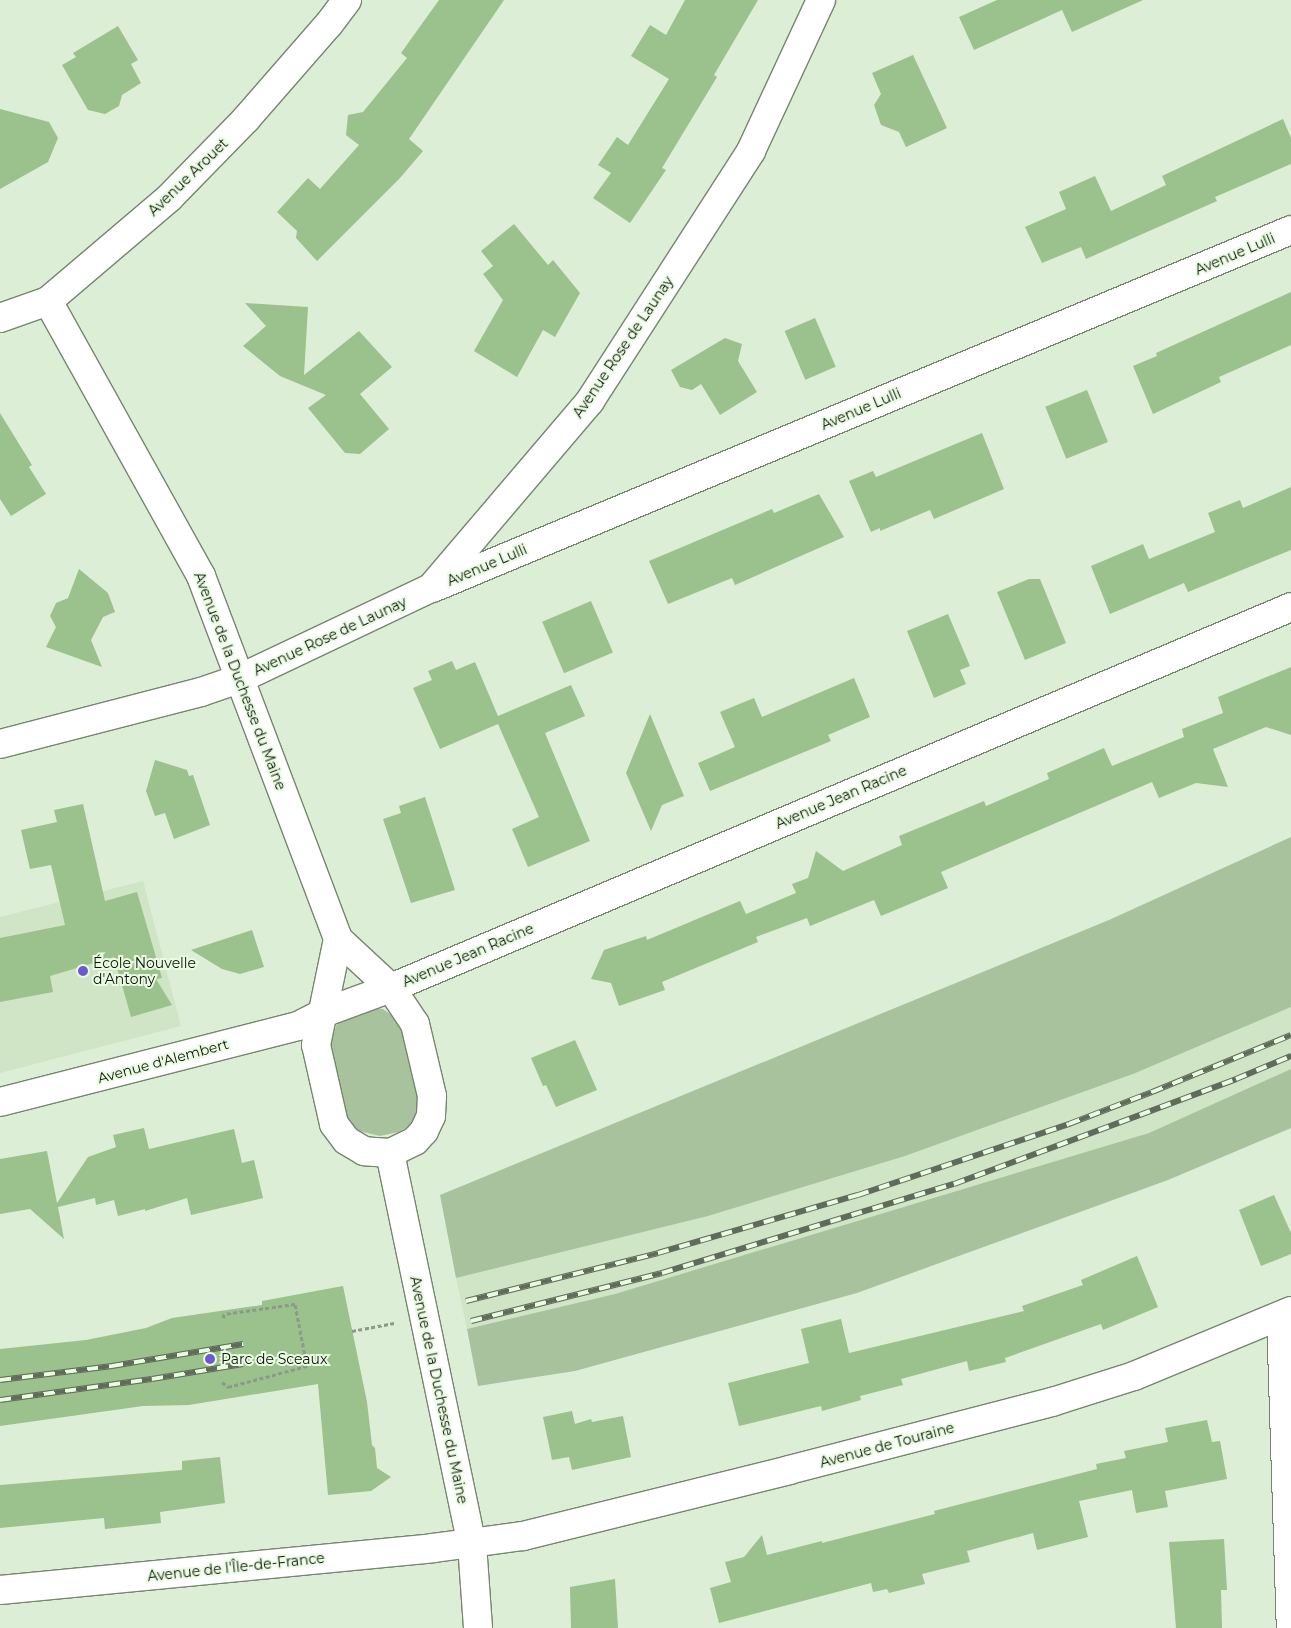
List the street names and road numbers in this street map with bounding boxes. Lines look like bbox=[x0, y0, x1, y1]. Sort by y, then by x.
street label: Avenue Arouet bbox=[145, 135, 231, 219]
street label: Avenue Lulli bbox=[1192, 230, 1278, 278]
street label: Avenue Rose de Launay bbox=[569, 273, 677, 421]
street label: Avenue Lulli bbox=[818, 385, 904, 433]
street label: Avenue Lulli bbox=[444, 541, 530, 589]
street label: Avenue de la Duchesse du Maine bbox=[191, 570, 289, 792]
street label: Avenue Rose de Launay bbox=[251, 593, 409, 679]
street label: Avenue Jean Racine bbox=[773, 762, 909, 832]
street label: Avenue Jean Racine bbox=[400, 920, 536, 990]
street label: Avenue d'Alembert bbox=[96, 1035, 230, 1087]
street label: Avenue de la Duchesse du Maine bbox=[407, 1275, 471, 1505]
street label: Avenue de Touraine bbox=[818, 1419, 956, 1471]
street label: Avenue de l'Île-de-France bbox=[147, 1549, 325, 1585]

